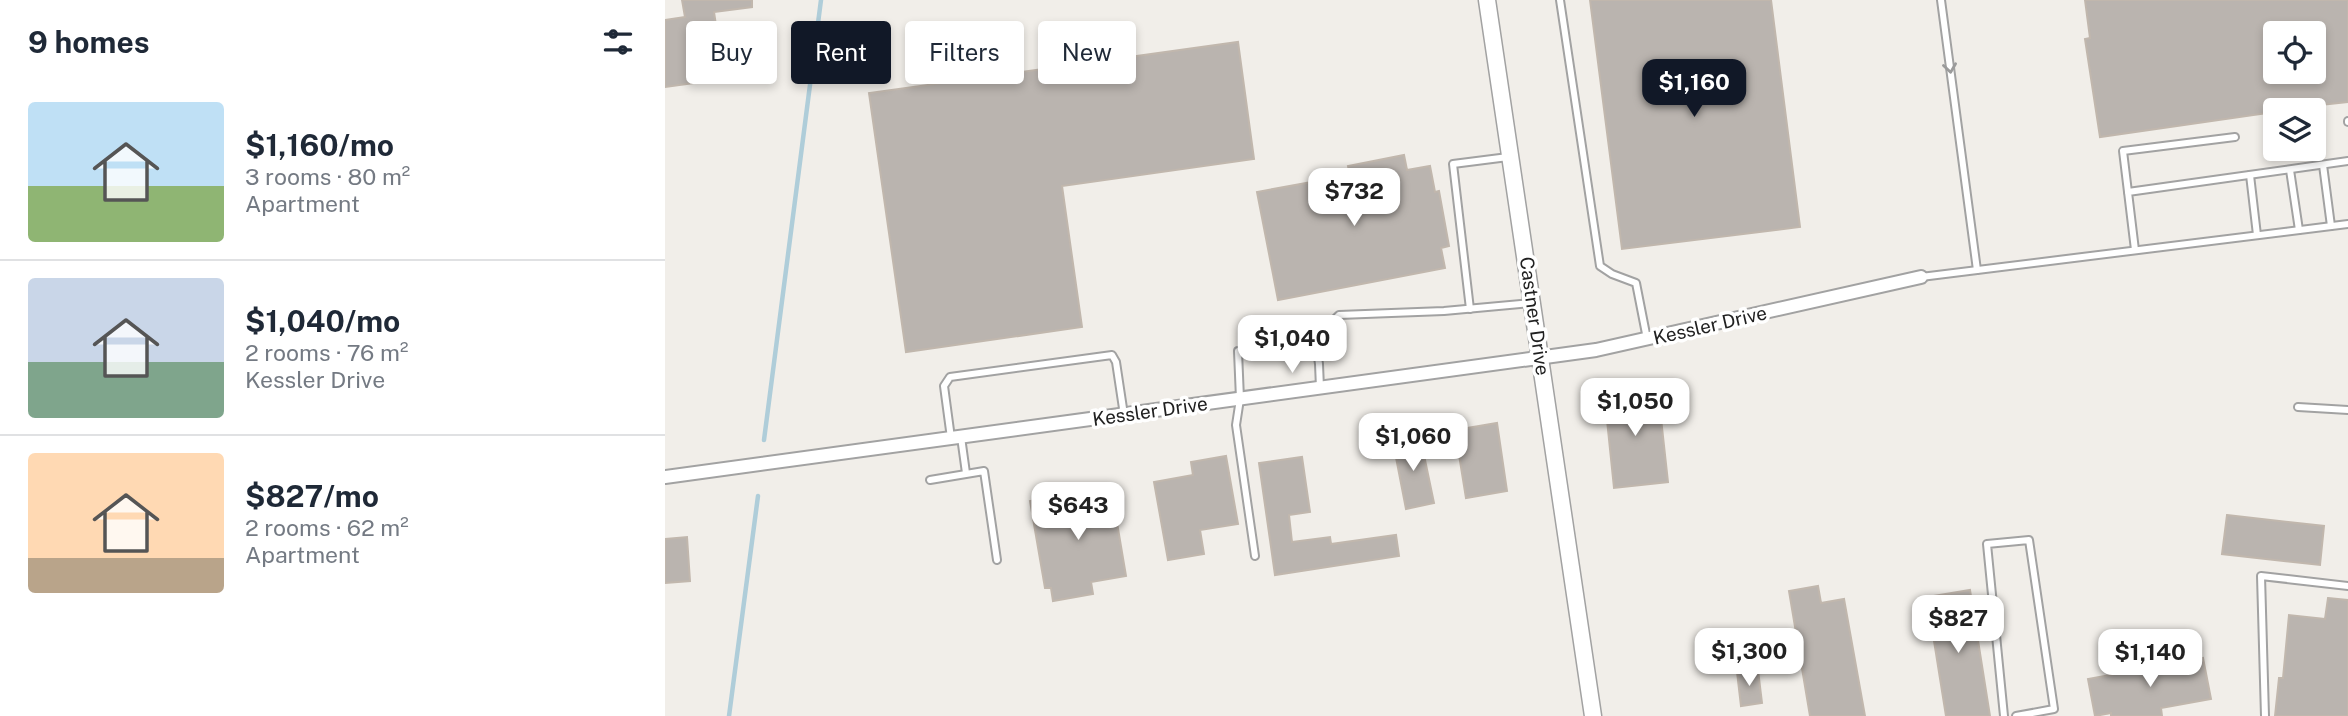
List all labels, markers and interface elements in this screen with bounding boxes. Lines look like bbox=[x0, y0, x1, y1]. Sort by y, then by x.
chip: Buy bbox=[686, 21, 777, 84]
chip: Rent bbox=[791, 21, 891, 84]
chip: Filters bbox=[905, 21, 1024, 84]
chip: New bbox=[1038, 21, 1136, 84]
map controls bbox=[2263, 21, 2326, 161]
button: locate bbox=[2263, 21, 2326, 84]
icon: filters bbox=[599, 23, 637, 61]
text: 9 homes bbox=[28, 24, 150, 60]
pin: $1,160 bbox=[1637, 60, 1751, 119]
one-way arrow bbox=[1943, 62, 1958, 74]
text: $1,160 bbox=[1658, 68, 1730, 95]
button: layers bbox=[2263, 98, 2326, 161]
text: $1,160/mo bbox=[245, 127, 394, 163]
icon: home bbox=[84, 130, 168, 214]
text: 3 rooms · 80 m² bbox=[245, 163, 410, 190]
pin: $732 bbox=[1313, 168, 1395, 228]
text: $732 bbox=[1324, 177, 1384, 204]
text: Apartment bbox=[245, 190, 360, 217]
street label: Castner Drive bbox=[1516, 255, 1554, 377]
street label: Kessler Drive bbox=[1651, 301, 1769, 349]
text: $1,040/mo bbox=[245, 303, 400, 339]
icon: home bbox=[84, 306, 168, 390]
pin: $1,040 bbox=[1235, 316, 1349, 375]
text: $1,040 bbox=[1254, 324, 1330, 351]
text: 2 rooms · 76 m² bbox=[245, 339, 408, 366]
text: Kessler Drive bbox=[245, 366, 385, 393]
pin: $1,050 bbox=[1578, 378, 1692, 438]
text: $1,050 bbox=[1596, 387, 1674, 414]
street label: Kessler Drive bbox=[1091, 392, 1209, 430]
pin: $1,060 bbox=[1356, 414, 1470, 473]
text: $1,060 bbox=[1375, 422, 1451, 449]
text: $827/mo bbox=[245, 478, 379, 514]
icon: home bbox=[84, 481, 168, 565]
pin: $643 bbox=[1037, 482, 1119, 542]
text: $643 bbox=[1047, 491, 1109, 518]
text: 2 rooms · 62 m² bbox=[245, 514, 409, 541]
text: Apartment bbox=[245, 541, 360, 568]
pin: $827 bbox=[1917, 596, 1999, 655]
text: $827 bbox=[1928, 604, 1988, 631]
pin: $1,300 bbox=[1692, 628, 1806, 688]
pin: $1,140 bbox=[2093, 630, 2207, 689]
text: $1,300 bbox=[1711, 637, 1787, 664]
text: $1,140 bbox=[2114, 638, 2186, 665]

